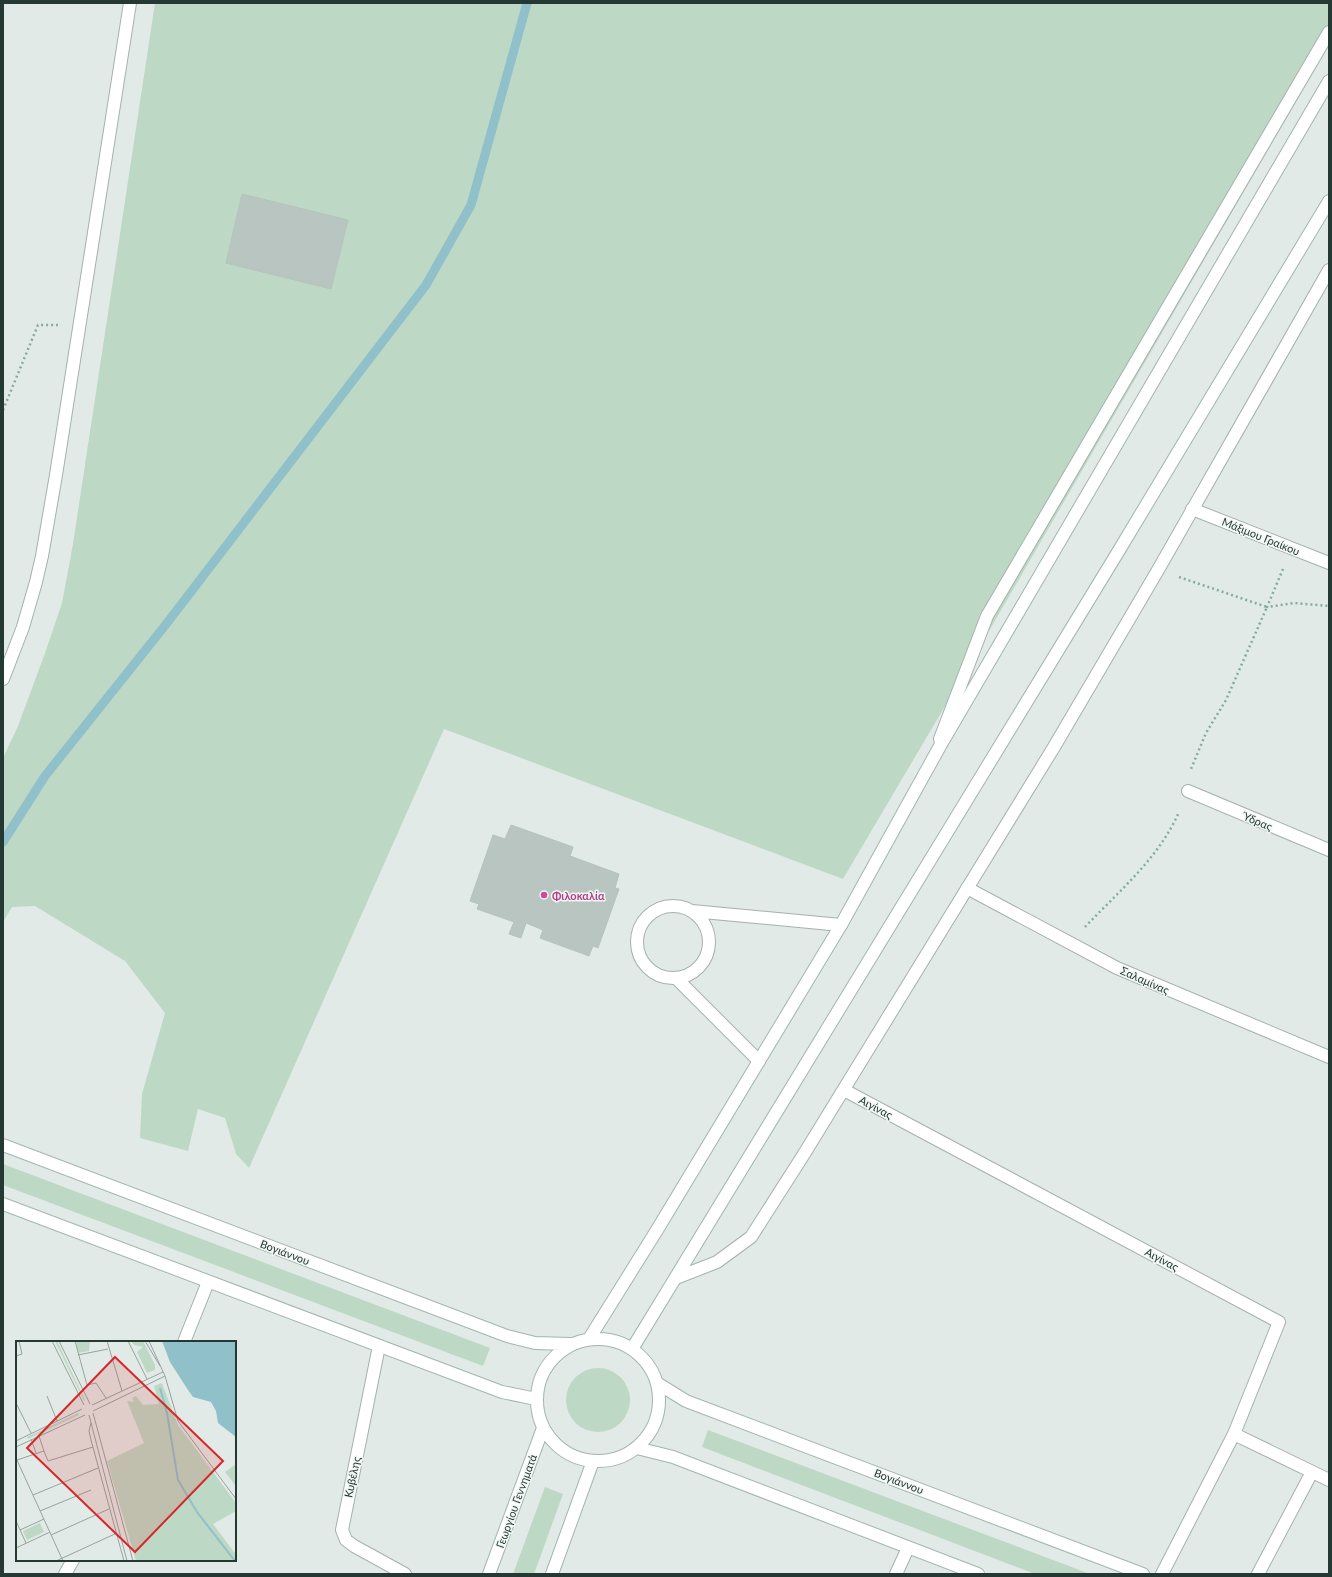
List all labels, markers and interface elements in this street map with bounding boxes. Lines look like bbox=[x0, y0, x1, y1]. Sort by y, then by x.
street label: Μάξιμου Γραίκου bbox=[1220, 514, 1302, 558]
street label: Ύδρας bbox=[1240, 808, 1274, 833]
place label: Φιλοκαλία bbox=[552, 889, 605, 902]
marker: Φιλοκαλία bbox=[539, 890, 549, 900]
street label: Σαλαμίνας bbox=[1119, 964, 1171, 996]
street label: Αιγίνας bbox=[857, 1093, 895, 1121]
street label: Βογιάννου bbox=[258, 1237, 312, 1267]
street label: Αιγίνας bbox=[1143, 1245, 1181, 1273]
inset map bbox=[16, 1341, 236, 1561]
street label: Γεωργίου Γεννηματά bbox=[493, 1452, 539, 1550]
street label: Κυβέλης bbox=[341, 1455, 363, 1499]
street label: Βογιάννου bbox=[872, 1466, 926, 1496]

